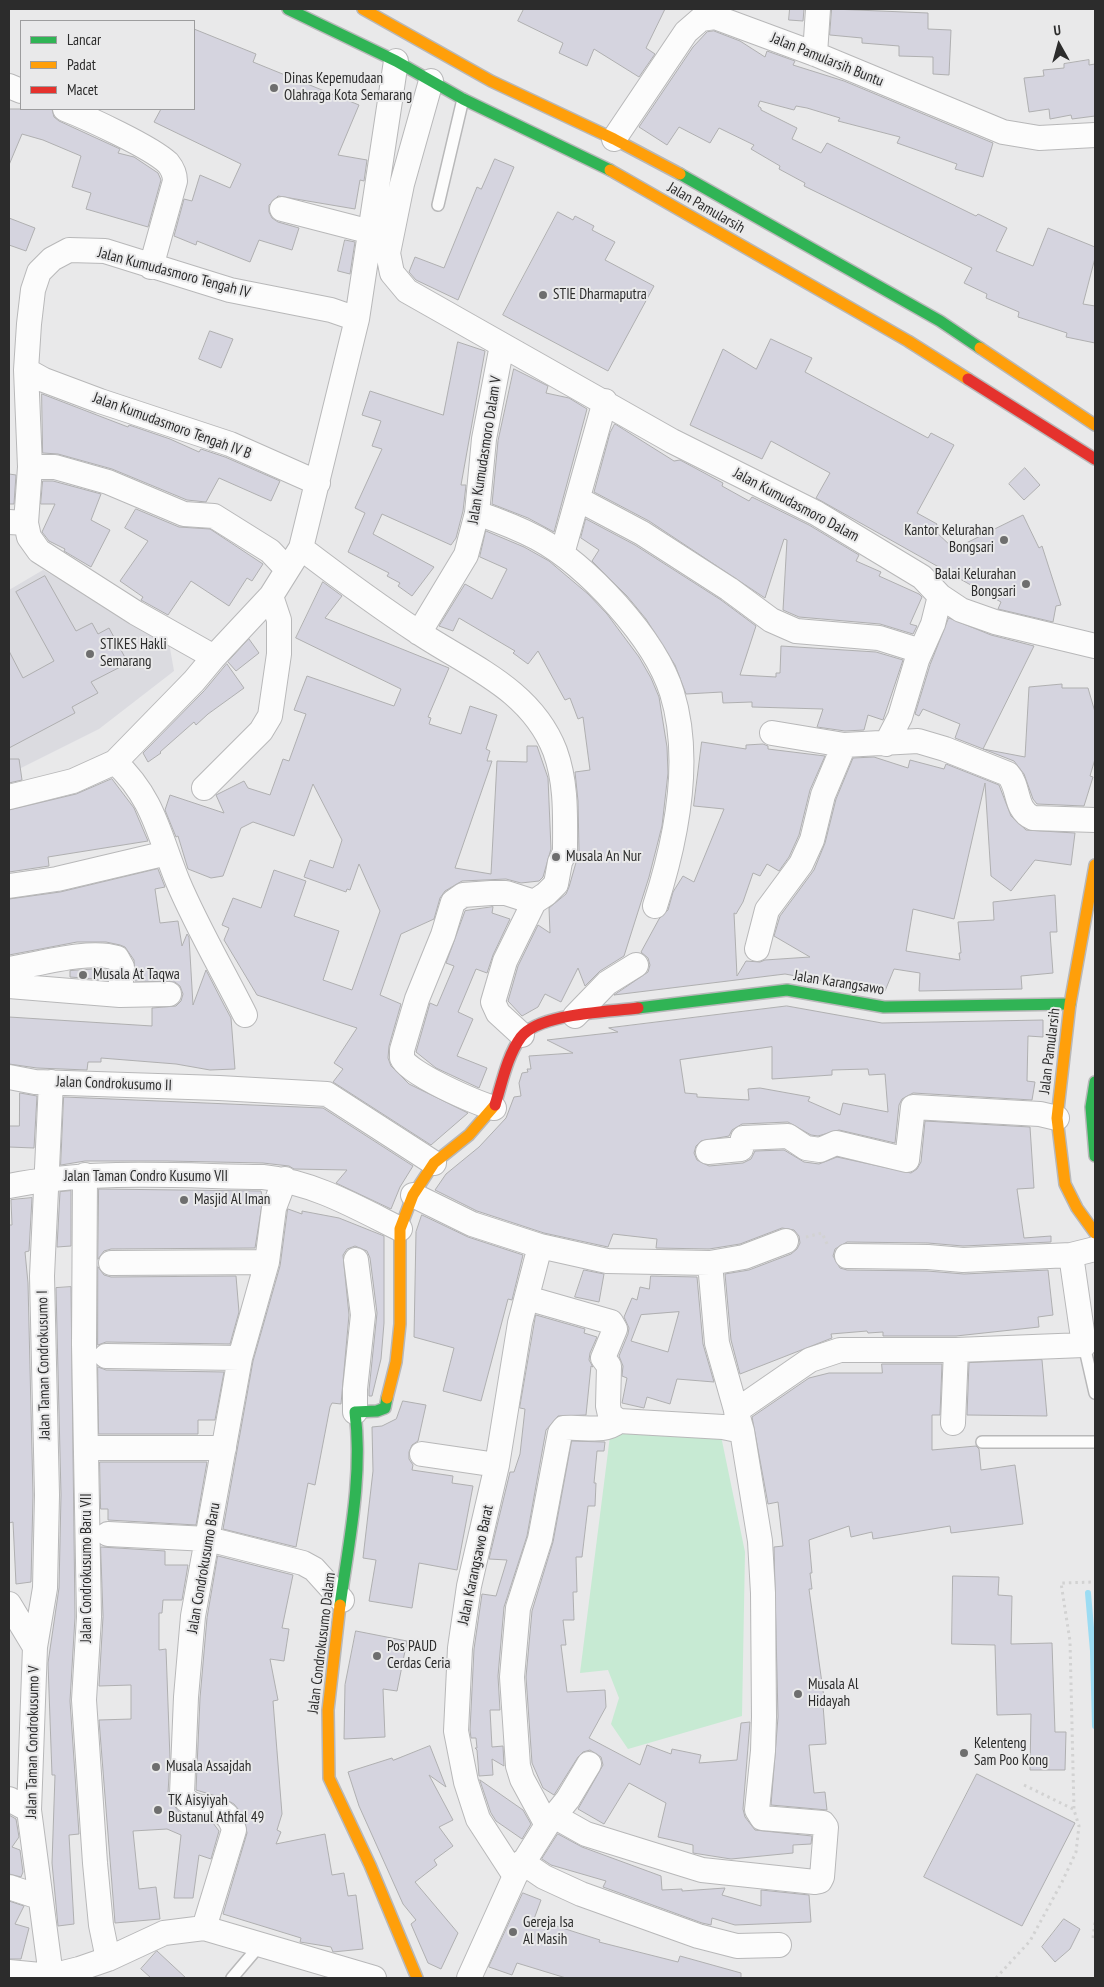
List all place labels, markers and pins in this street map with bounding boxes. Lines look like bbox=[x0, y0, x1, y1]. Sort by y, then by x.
place label: Dinas Kepemudaan Olahraga Kota Semarang bbox=[284, 70, 412, 105]
marker: Dinas Kepemudaan Olahraga Kota Semarang bbox=[268, 82, 280, 94]
place label: STIE Dharmaputra bbox=[553, 286, 647, 304]
marker: STIE Dharmaputra bbox=[537, 289, 549, 301]
place label: Kantor Kelurahan Bongsari bbox=[904, 522, 994, 557]
marker: Kantor Kelurahan Bongsari bbox=[998, 534, 1010, 546]
place label: Balai Kelurahan Bongsari bbox=[935, 566, 1016, 601]
marker: Balai Kelurahan Bongsari bbox=[1020, 578, 1032, 590]
place label: STIKES Hakli Semarang bbox=[100, 636, 167, 671]
marker: STIKES Hakli Semarang bbox=[84, 648, 96, 660]
place label: Musala An Nur bbox=[566, 848, 641, 866]
marker: Musala An Nur bbox=[550, 851, 562, 863]
place label: Musala At Taqwa bbox=[93, 966, 180, 984]
marker: Musala At Taqwa bbox=[77, 969, 89, 981]
place label: Masjid Al Iman bbox=[194, 1191, 270, 1209]
marker: Masjid Al Iman bbox=[178, 1194, 190, 1206]
place label: Pos PAUD Cerdas Ceria bbox=[387, 1638, 451, 1673]
marker: Pos PAUD Cerdas Ceria bbox=[371, 1650, 383, 1662]
place label: Musala Al Hidayah bbox=[808, 1676, 858, 1711]
marker: Musala Al Hidayah bbox=[792, 1688, 804, 1700]
place label: Kelenteng Sam Poo Kong bbox=[974, 1735, 1048, 1770]
marker: Kelenteng Sam Poo Kong bbox=[958, 1747, 970, 1759]
place label: Musala Assajdah bbox=[166, 1758, 251, 1776]
marker: Musala Assajdah bbox=[150, 1761, 162, 1773]
place label: TK Aisyiyah Bustanul Athfal 49 bbox=[168, 1792, 264, 1827]
marker: TK Aisyiyah Bustanul Athfal 49 bbox=[152, 1804, 164, 1816]
place label: Gereja Isa Al Masih bbox=[523, 1914, 574, 1949]
marker: Gereja Isa Al Masih bbox=[507, 1926, 519, 1938]

